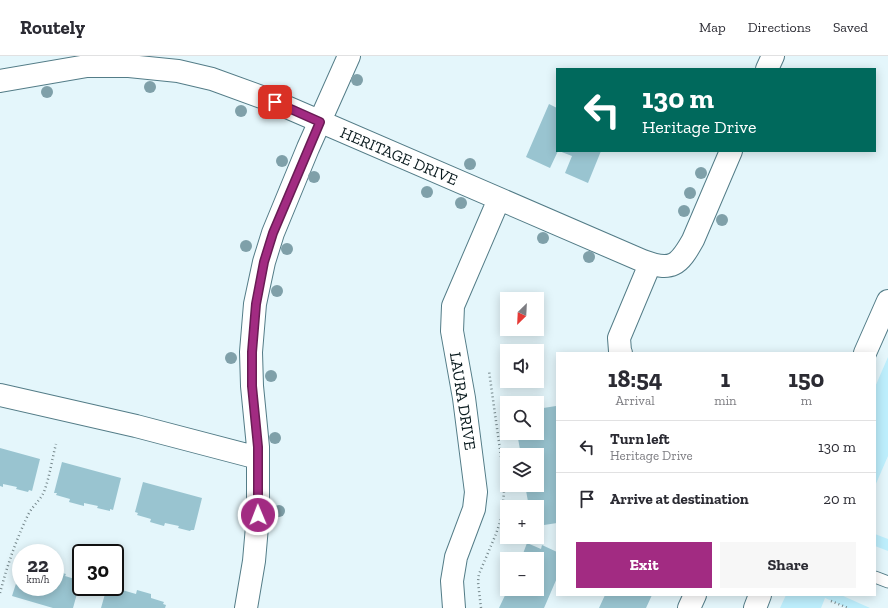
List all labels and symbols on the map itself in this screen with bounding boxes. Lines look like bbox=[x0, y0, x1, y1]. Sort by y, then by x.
pin bbox=[258, 85, 292, 119]
street label: HERITAGE DRIVE bbox=[338, 123, 460, 189]
north arrow bbox=[500, 292, 544, 336]
street label: LAURA DRIVE bbox=[446, 351, 480, 451]
position arrow bbox=[237, 494, 279, 536]
speed limit sign: 30 bbox=[72, 544, 124, 596]

